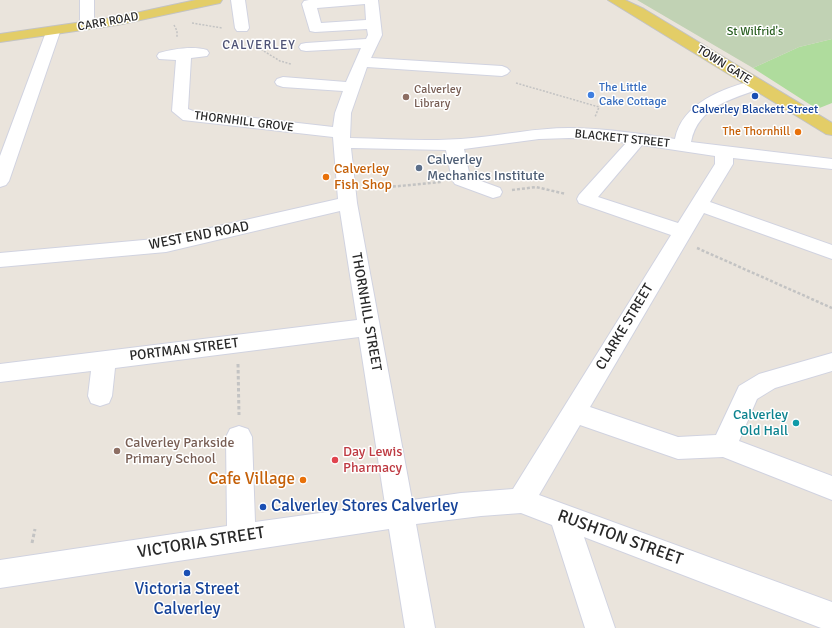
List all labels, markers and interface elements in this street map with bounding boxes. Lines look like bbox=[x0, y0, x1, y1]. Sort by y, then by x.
street label: CARR ROAD bbox=[76, 10, 140, 34]
park label: St Wilfrid's bbox=[727, 25, 783, 39]
district label: CALVERLEY bbox=[222, 38, 296, 54]
street label: TOWN GATE bbox=[694, 43, 754, 87]
place label: The Little Cake Cottage bbox=[599, 81, 667, 109]
place label: Calverley Library bbox=[414, 83, 461, 111]
marker: The Little Cake Cottage bbox=[586, 90, 596, 100]
marker: Calverley Blackett Street bbox=[750, 91, 760, 101]
marker: Calverley Library bbox=[401, 92, 411, 102]
place label: Calverley Blackett Street bbox=[692, 103, 818, 117]
street label: THORNHILL GROVE bbox=[194, 109, 294, 135]
place label: The Thornhill bbox=[723, 125, 790, 139]
street label: BLACKETT STREET bbox=[574, 127, 670, 151]
marker: The Thornhill bbox=[793, 127, 803, 137]
place label: Calverley Mechanics Institute bbox=[427, 152, 545, 184]
place label: Calverley Fish Shop bbox=[334, 161, 392, 194]
marker: Calverley Mechanics Institute bbox=[414, 163, 424, 173]
marker: Calverley Fish Shop bbox=[321, 172, 331, 182]
street label: WEST END ROAD bbox=[148, 218, 250, 254]
street label: THORNHILL STREET bbox=[347, 252, 385, 372]
street label: CLARKE STREET bbox=[593, 281, 657, 373]
street label: PORTMAN STREET bbox=[128, 335, 240, 365]
place label: Calverley Old Hall bbox=[733, 407, 788, 440]
marker: Calverley Old Hall bbox=[791, 418, 801, 428]
place label: Calverley Parkside Primary School bbox=[125, 435, 234, 468]
place label: Day Lewis Pharmacy bbox=[343, 444, 402, 476]
marker: Calverley Parkside Primary School bbox=[112, 446, 122, 456]
marker: Day Lewis Pharmacy bbox=[330, 455, 340, 465]
place label: Cafe Village bbox=[208, 470, 295, 490]
marker: Cafe Village bbox=[298, 475, 308, 485]
place label: Calverley Stores Calverley bbox=[271, 497, 458, 517]
marker: Calverley Stores Calverley bbox=[258, 502, 268, 512]
street label: RUSHTON STREET bbox=[555, 506, 685, 570]
street label: VICTORIA STREET bbox=[136, 523, 266, 563]
marker: Victoria Street Calverley bbox=[182, 568, 192, 578]
place label: Victoria Street Calverley bbox=[135, 580, 239, 620]

